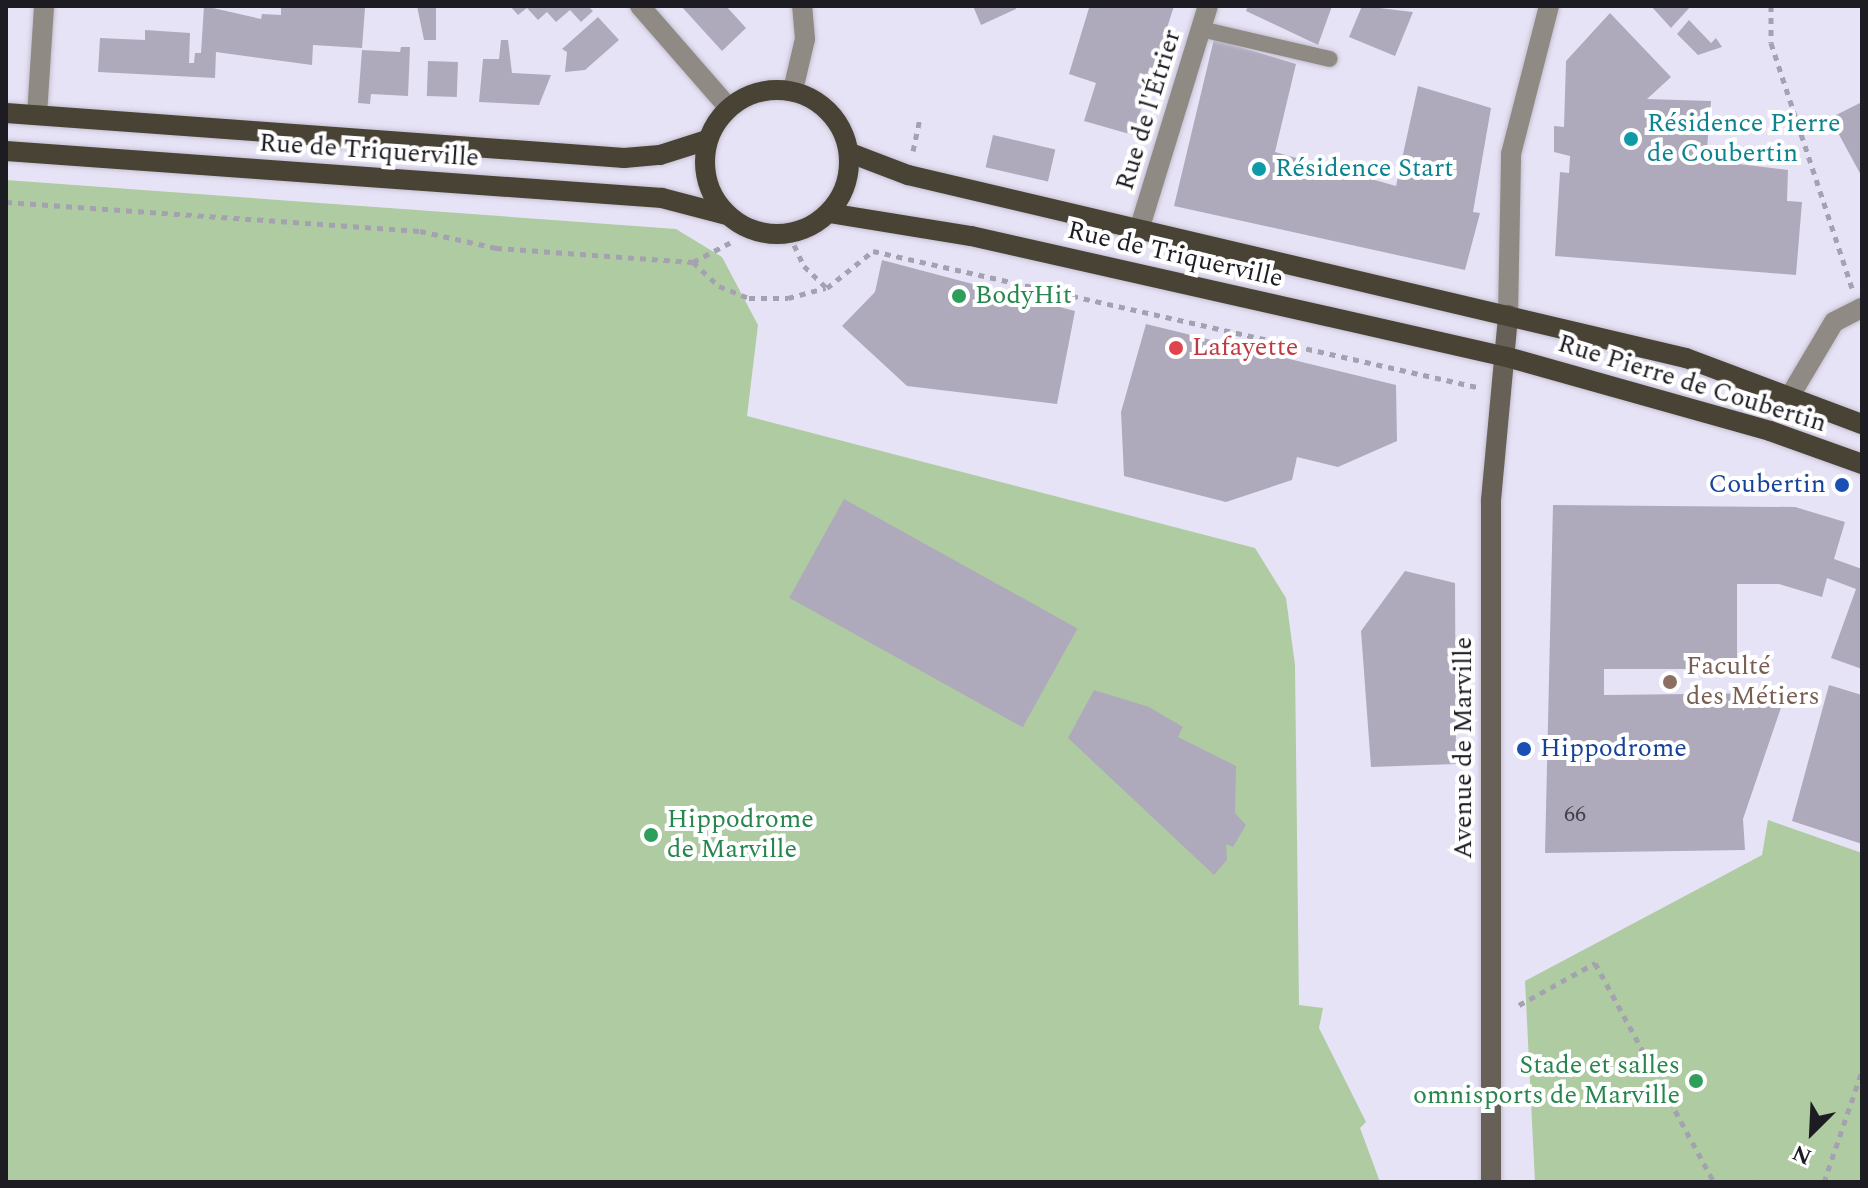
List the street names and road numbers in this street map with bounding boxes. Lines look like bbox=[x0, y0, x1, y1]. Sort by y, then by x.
street label: Rue de l'Étrier bbox=[1110, 26, 1188, 194]
street label: Rue de Triquerville bbox=[258, 128, 480, 174]
street label: Rue de Triquerville bbox=[1064, 215, 1286, 295]
street label: Rue Pierre de Coubertin bbox=[1554, 328, 1830, 440]
street label: Avenue de Marville bbox=[1448, 637, 1480, 859]

